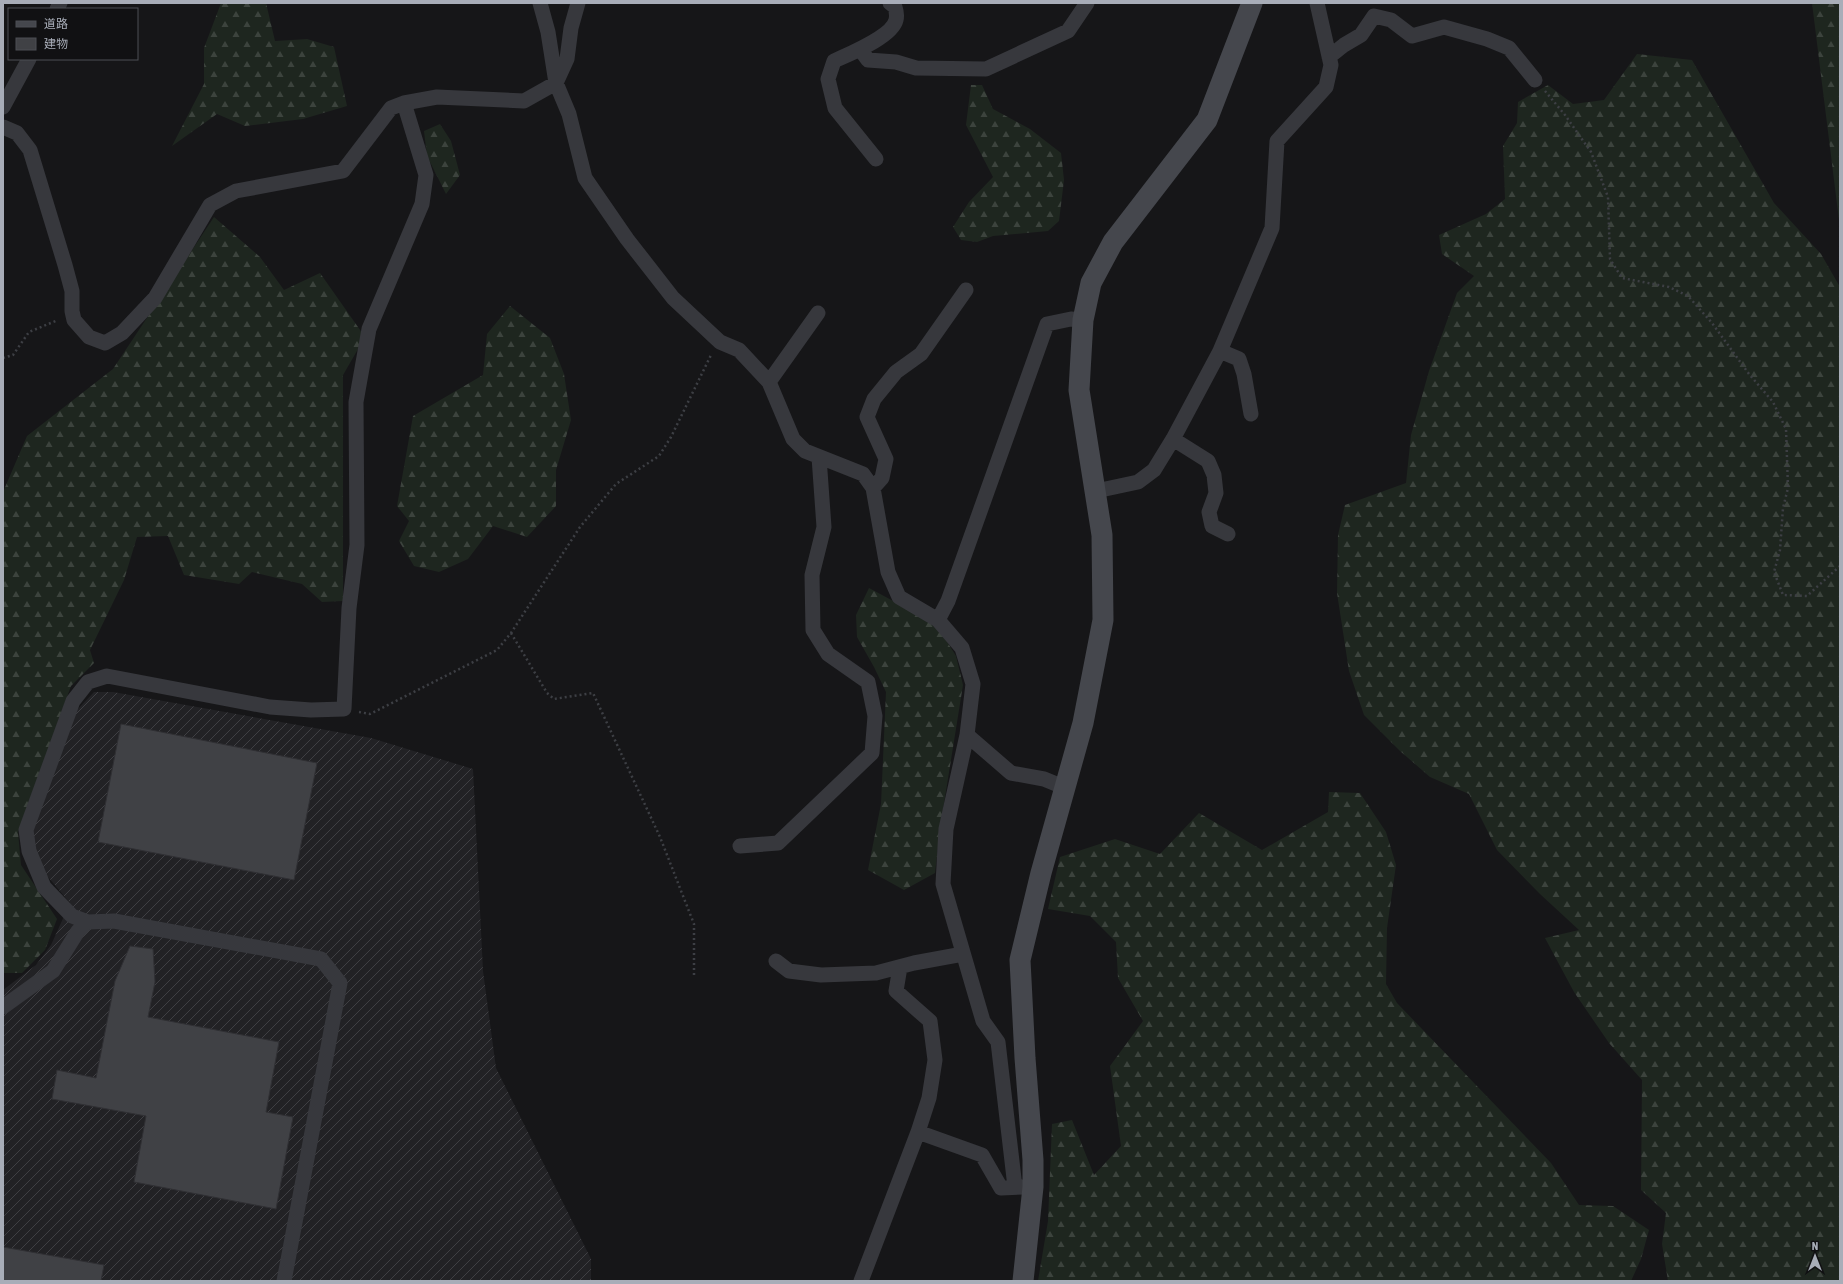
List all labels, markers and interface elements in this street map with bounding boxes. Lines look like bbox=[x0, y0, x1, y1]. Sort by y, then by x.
legend bbox=[8, 8, 138, 60]
text: 道路 bbox=[44, 17, 68, 31]
text: 建物 bbox=[44, 37, 68, 51]
north arrow bbox=[1795, 1236, 1835, 1276]
text: N bbox=[1812, 1240, 1818, 1252]

